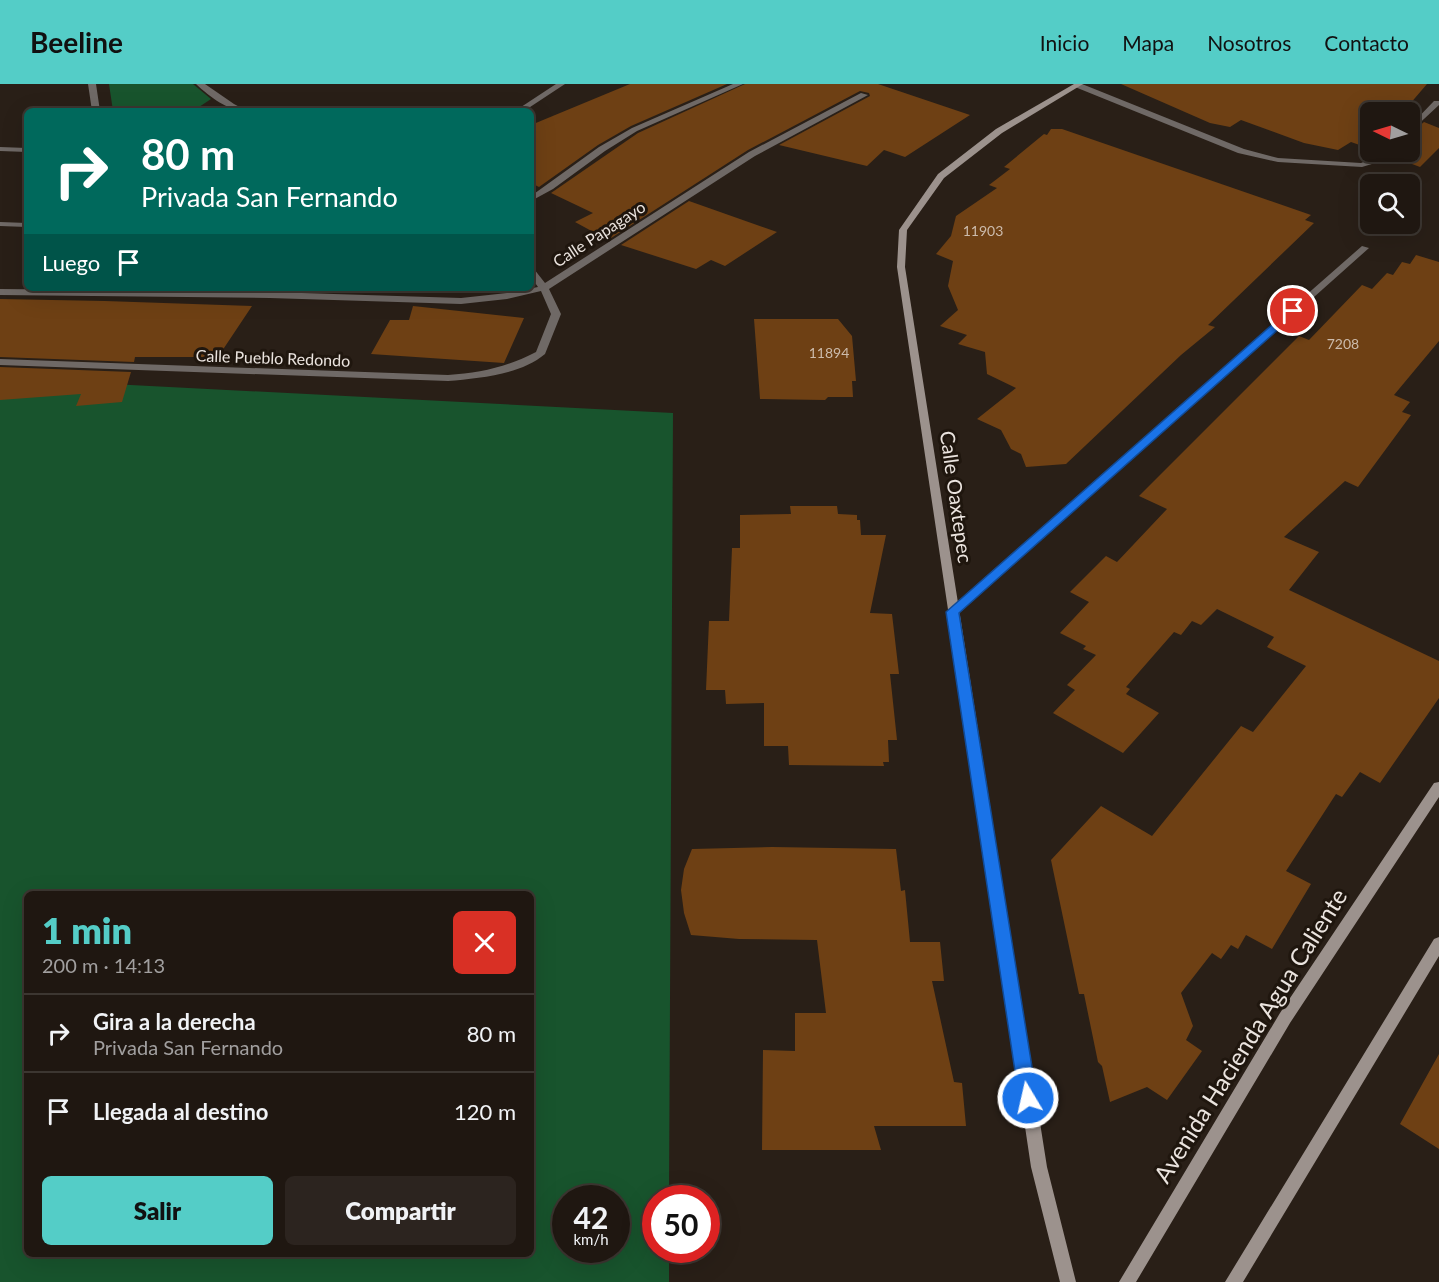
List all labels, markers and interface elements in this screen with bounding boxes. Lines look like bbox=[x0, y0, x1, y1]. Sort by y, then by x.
text: Beeline bbox=[30, 25, 123, 59]
text: Inicio bbox=[1040, 30, 1089, 55]
text: Mapa bbox=[1122, 30, 1174, 55]
text: Nosotros bbox=[1207, 30, 1291, 55]
text: Contacto bbox=[1324, 30, 1409, 55]
north arrow bbox=[1360, 102, 1420, 162]
map controls bbox=[1360, 102, 1420, 234]
text: 80 m bbox=[141, 129, 235, 179]
icon: right bbox=[42, 132, 120, 210]
button: search bbox=[1360, 174, 1420, 234]
text: Privada San Fernando bbox=[141, 180, 398, 213]
street label: Calle Papagayo bbox=[549, 197, 648, 270]
house number: 11903 bbox=[963, 222, 1003, 239]
icon: arrive bbox=[112, 246, 145, 279]
text: Luego bbox=[42, 249, 100, 276]
pin bbox=[1267, 285, 1318, 336]
icon: arrive bbox=[1276, 294, 1309, 327]
house number: 7208 bbox=[1327, 335, 1359, 352]
house number: 11894 bbox=[809, 344, 849, 361]
street label: Calle Pueblo Redondo bbox=[195, 345, 351, 370]
street label: Calle Oaxtepec bbox=[936, 429, 978, 565]
street label: Avenida Hacienda Agua Caliente bbox=[1147, 883, 1352, 1188]
text: 1 min bbox=[42, 908, 132, 952]
button: close bbox=[453, 911, 516, 974]
text: 200 m · 14:13 bbox=[42, 953, 165, 977]
text: Gira a la derecha bbox=[93, 1008, 256, 1035]
icon: right bbox=[42, 1017, 75, 1050]
text: 80 m bbox=[467, 1020, 516, 1047]
text: Privada San Fernando bbox=[93, 1035, 283, 1059]
position arrow bbox=[996, 1066, 1060, 1130]
icon: arrive bbox=[42, 1095, 75, 1128]
text: Llegada al destino bbox=[93, 1098, 269, 1125]
text: 120 m bbox=[454, 1098, 516, 1125]
button: Salir bbox=[42, 1176, 273, 1245]
button: Compartir bbox=[285, 1176, 516, 1245]
speed limit sign: 50 bbox=[642, 1185, 720, 1263]
text: 42 bbox=[574, 1199, 608, 1235]
text: km/h bbox=[573, 1230, 609, 1248]

